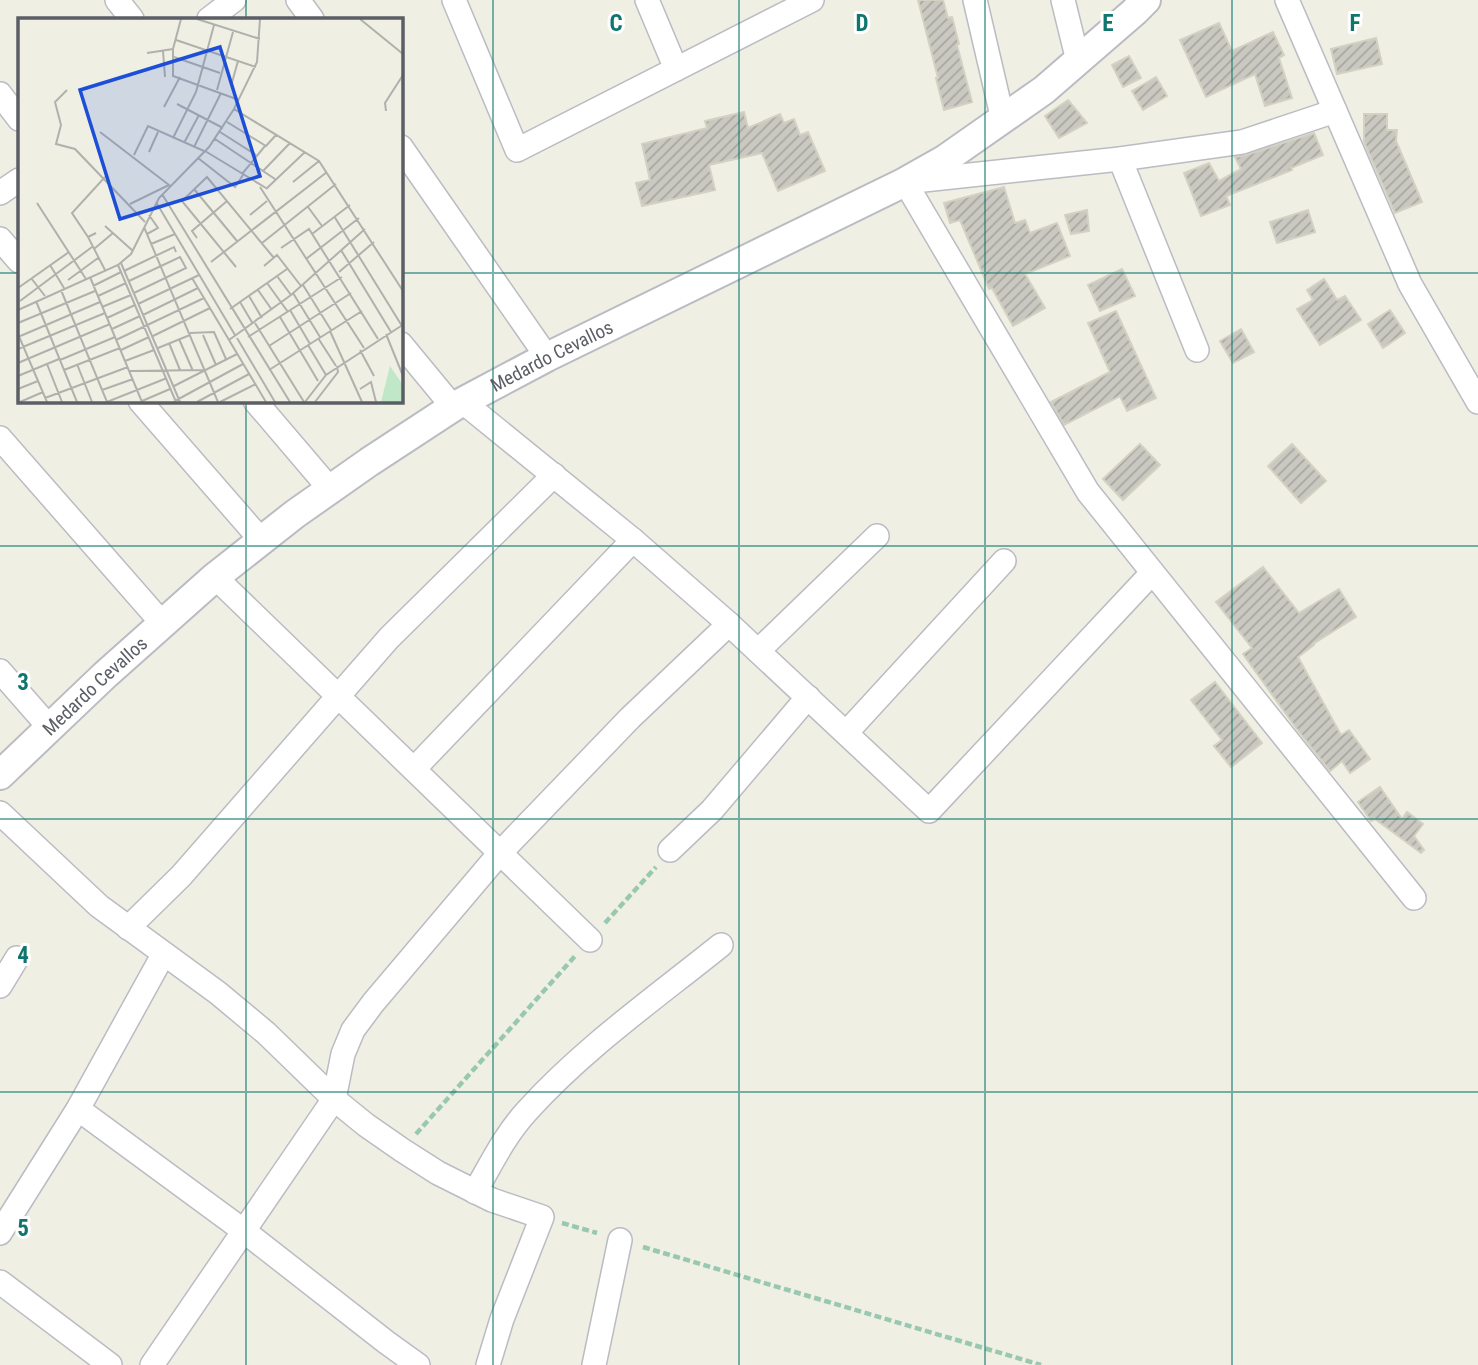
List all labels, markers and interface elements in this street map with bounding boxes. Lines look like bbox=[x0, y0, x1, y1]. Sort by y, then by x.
text: C bbox=[609, 10, 623, 37]
text: D bbox=[856, 10, 869, 37]
text: E bbox=[1102, 10, 1114, 37]
text: F bbox=[1350, 10, 1361, 37]
inset map bbox=[18, 18, 402, 402]
street label: Medardo Cevallos bbox=[486, 315, 617, 397]
street label: Medardo Cevallos bbox=[38, 632, 152, 740]
text: 3 bbox=[17, 669, 29, 696]
text: 4 bbox=[17, 942, 29, 969]
text: 5 bbox=[17, 1215, 29, 1242]

